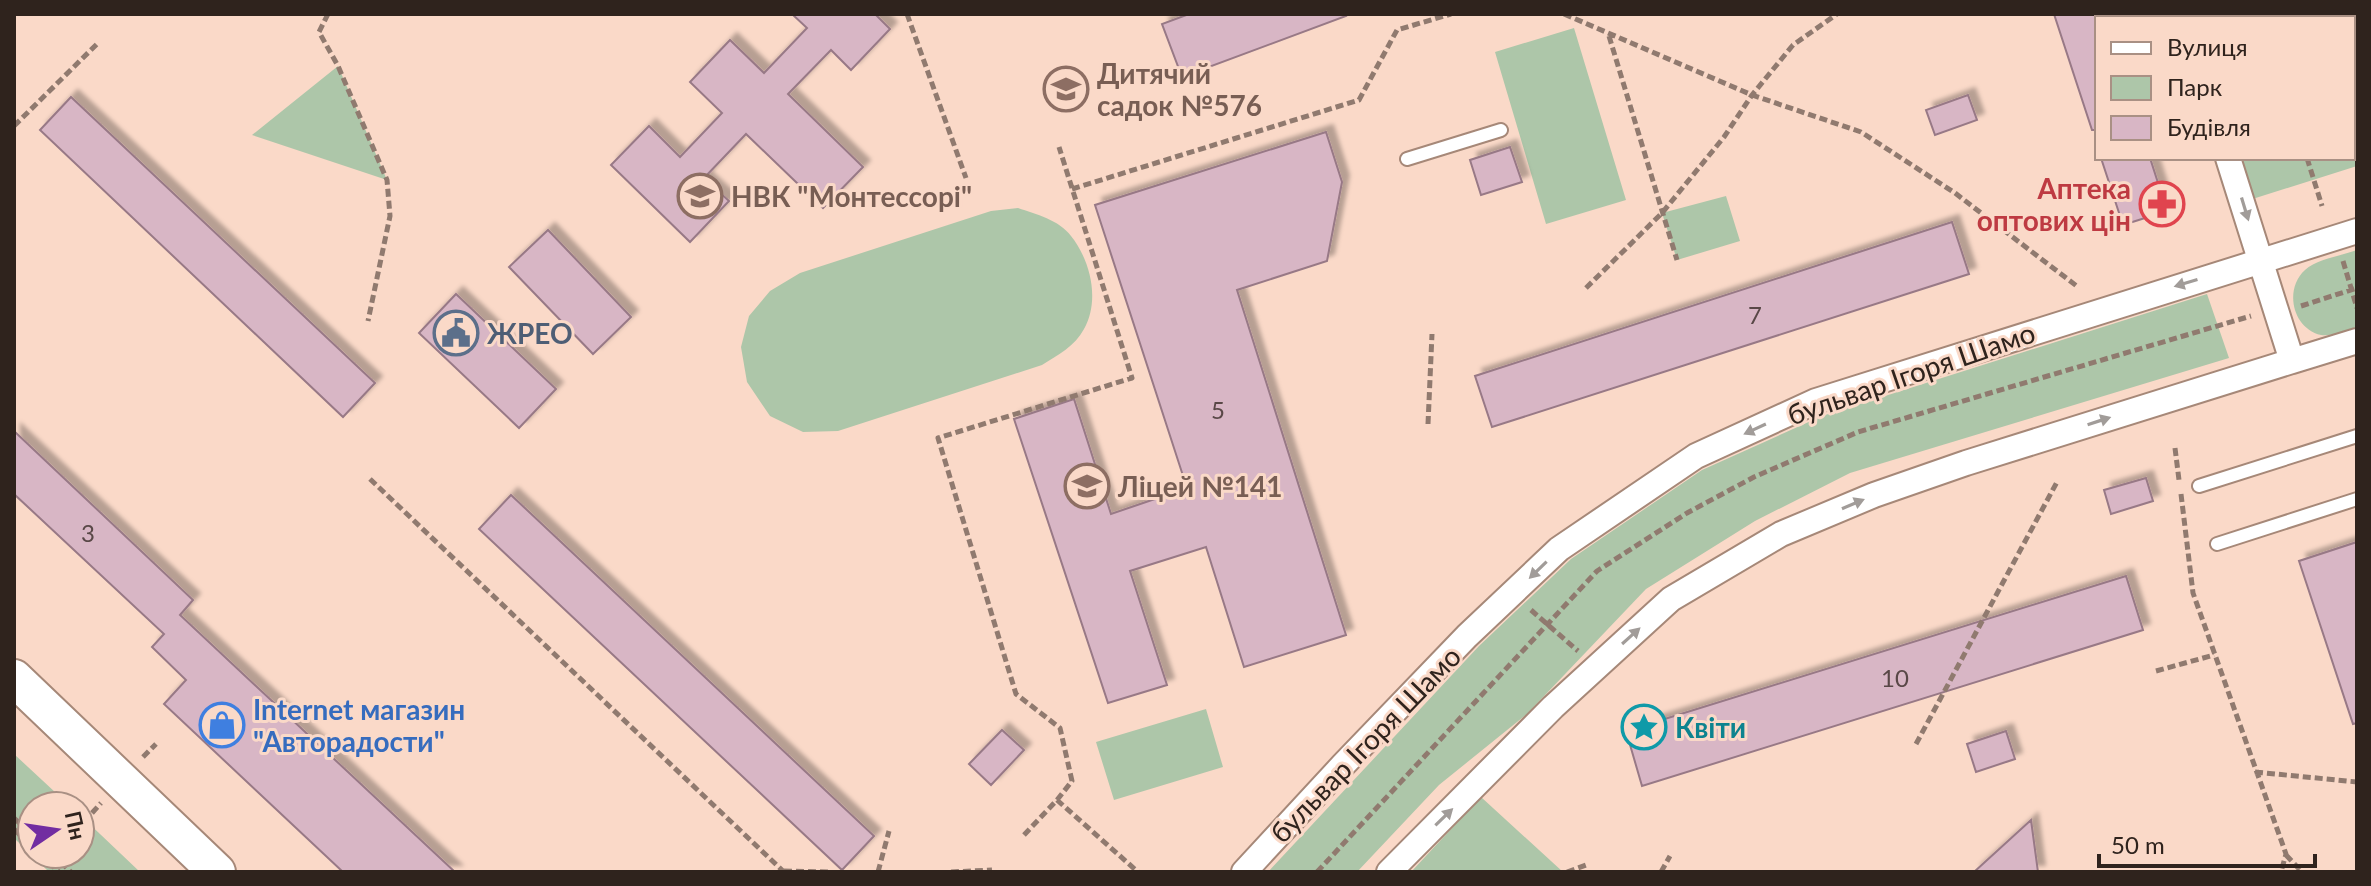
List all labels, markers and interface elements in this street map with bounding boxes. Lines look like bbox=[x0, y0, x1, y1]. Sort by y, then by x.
legend bbox=[2095, 16, 2355, 160]
text: Вулиця bbox=[2167, 32, 2248, 61]
place label: Дитячий садок №576 bbox=[1097, 56, 1262, 122]
school or university icon: Дитячий садок №576 bbox=[1042, 65, 1090, 113]
text: Парк bbox=[2167, 72, 2223, 101]
text: Будівля bbox=[2167, 112, 2251, 141]
place label: Аптека оптових цін bbox=[1977, 171, 2131, 237]
school or university icon: НВК "Монтессорі" bbox=[676, 172, 724, 220]
place label: НВК "Монтессорі" bbox=[731, 179, 972, 213]
pharmacy icon: Аптека оптових цін bbox=[2138, 180, 2186, 228]
one-way arrow bbox=[2239, 198, 2252, 222]
one-way arrow bbox=[2174, 278, 2198, 290]
house number: 7 bbox=[1748, 300, 1762, 329]
public building icon: ЖРЕО bbox=[432, 309, 480, 357]
street label: бульвар Ігоря Шамо bbox=[1783, 315, 2039, 431]
place label: ЖРЕО bbox=[487, 316, 573, 350]
house number: 5 bbox=[1211, 395, 1225, 424]
one-way arrow bbox=[2088, 414, 2112, 426]
one-way arrow bbox=[1743, 422, 1766, 436]
school or university icon: Ліцей №141 bbox=[1063, 462, 1111, 510]
place label: Ліцей №141 bbox=[1117, 469, 1283, 503]
one-way arrow bbox=[1841, 498, 1865, 511]
house number: 3 bbox=[81, 518, 95, 547]
one-way arrow bbox=[1528, 561, 1547, 579]
one-way arrow bbox=[1621, 627, 1640, 645]
street label: бульвар Ігоря Шамо bbox=[1263, 639, 1467, 849]
house number: 10 bbox=[1881, 663, 1909, 692]
place label: Internet магазин "Авторадости" bbox=[253, 692, 465, 758]
shop icon: Internet магазин "Авторадости" bbox=[198, 701, 246, 749]
place icon: Квіти bbox=[1620, 703, 1668, 751]
place label: Квіти bbox=[1675, 710, 1746, 744]
north arrow bbox=[16, 790, 96, 870]
text: Пн bbox=[60, 808, 92, 842]
one-way arrow bbox=[1434, 808, 1453, 826]
scale bar bbox=[2099, 818, 2315, 868]
text: 50 m bbox=[2111, 830, 2165, 859]

